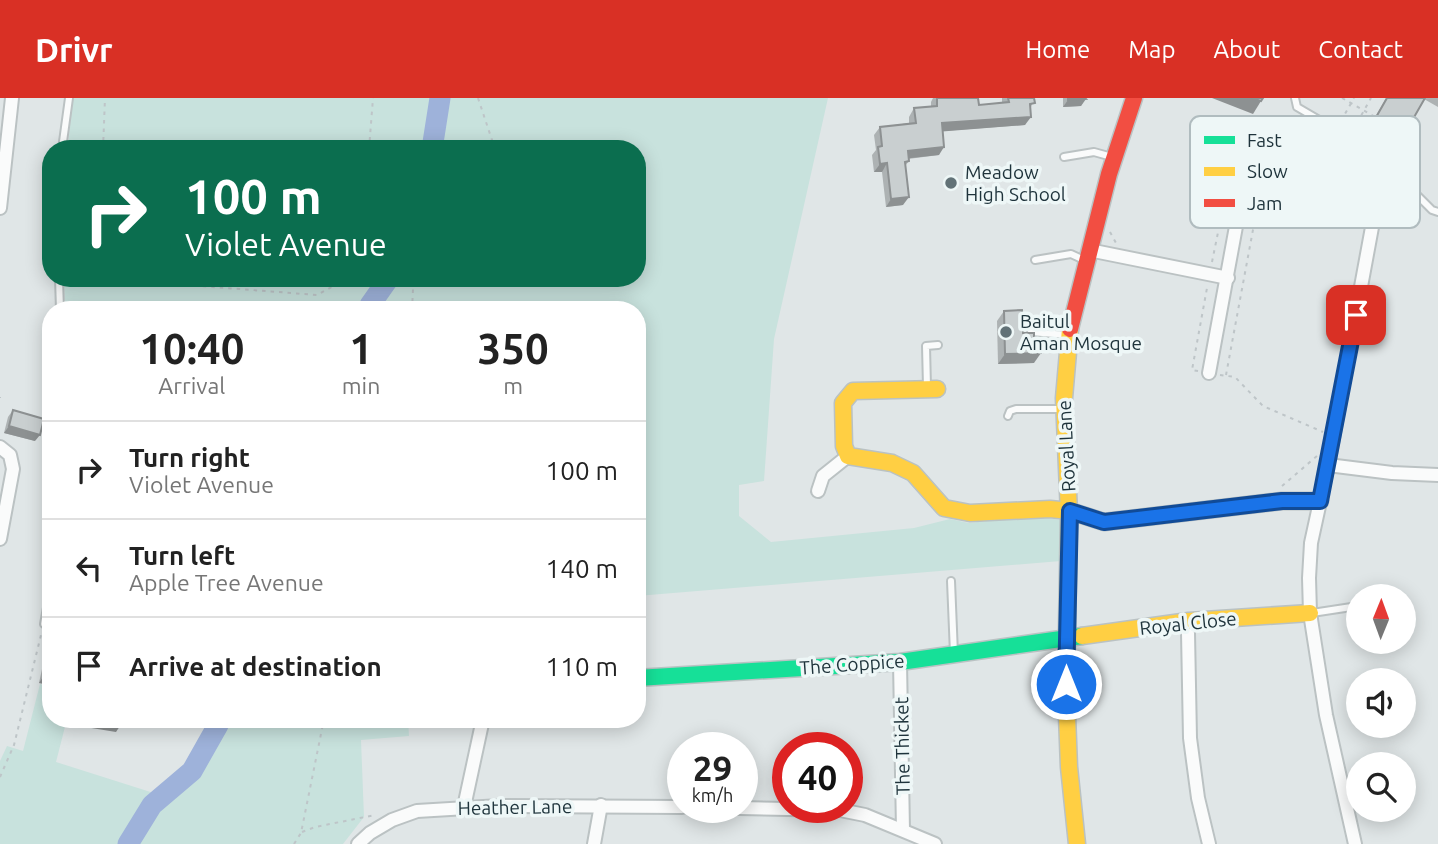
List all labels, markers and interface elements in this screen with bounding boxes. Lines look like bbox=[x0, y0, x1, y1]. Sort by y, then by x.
text: Drivr bbox=[35, 31, 113, 68]
text: Home bbox=[1025, 36, 1090, 63]
text: Map bbox=[1128, 36, 1175, 63]
text: About bbox=[1213, 36, 1280, 63]
text: Contact bbox=[1318, 36, 1403, 63]
legend bbox=[1190, 116, 1420, 228]
text: Fast bbox=[1247, 129, 1282, 151]
text: Slow bbox=[1247, 160, 1288, 182]
place label: Meadow High School bbox=[965, 161, 1066, 205]
icon: right bbox=[70, 168, 161, 259]
text: 100 m bbox=[185, 168, 322, 223]
marker: Meadow High School bbox=[943, 175, 959, 191]
text: Jam bbox=[1247, 192, 1283, 214]
text: Violet Avenue bbox=[185, 226, 387, 262]
pin bbox=[1326, 285, 1386, 345]
icon: arrive bbox=[1337, 296, 1375, 334]
place label: Baitul Aman Mosque bbox=[1020, 310, 1142, 354]
marker: Baitul Aman Mosque bbox=[998, 324, 1014, 340]
text: 10:40 bbox=[139, 325, 244, 372]
text: 1 bbox=[349, 325, 373, 372]
text: 350 bbox=[478, 325, 549, 372]
text: Arrival bbox=[158, 373, 225, 398]
text: min bbox=[342, 373, 380, 398]
text: m bbox=[503, 373, 523, 398]
street label: Royal Lane bbox=[1053, 400, 1079, 492]
text: Turn right bbox=[129, 443, 250, 472]
icon: right bbox=[70, 451, 108, 489]
text: 100 m bbox=[546, 456, 618, 485]
text: Violet Avenue bbox=[129, 472, 274, 497]
text: Turn left bbox=[129, 541, 235, 570]
icon: left bbox=[70, 549, 108, 587]
text: 140 m bbox=[546, 554, 618, 583]
text: Apple Tree Avenue bbox=[129, 570, 324, 595]
north arrow bbox=[1346, 584, 1416, 654]
map controls bbox=[1346, 584, 1416, 822]
street label: Royal Close bbox=[1138, 607, 1238, 639]
icon: arrive bbox=[70, 647, 108, 685]
position arrow bbox=[1029, 647, 1103, 721]
street label: The Coppice bbox=[799, 649, 905, 679]
text: Arrive at destination bbox=[129, 652, 382, 681]
text: 110 m bbox=[546, 652, 618, 681]
button: sound bbox=[1346, 668, 1416, 738]
street label: The Thicket bbox=[890, 696, 914, 795]
speed limit sign: 40 bbox=[772, 732, 863, 823]
text: 29 bbox=[693, 748, 732, 788]
button: search bbox=[1346, 752, 1416, 822]
text: km/h bbox=[692, 785, 733, 805]
street label: Heather Lane bbox=[457, 795, 573, 819]

